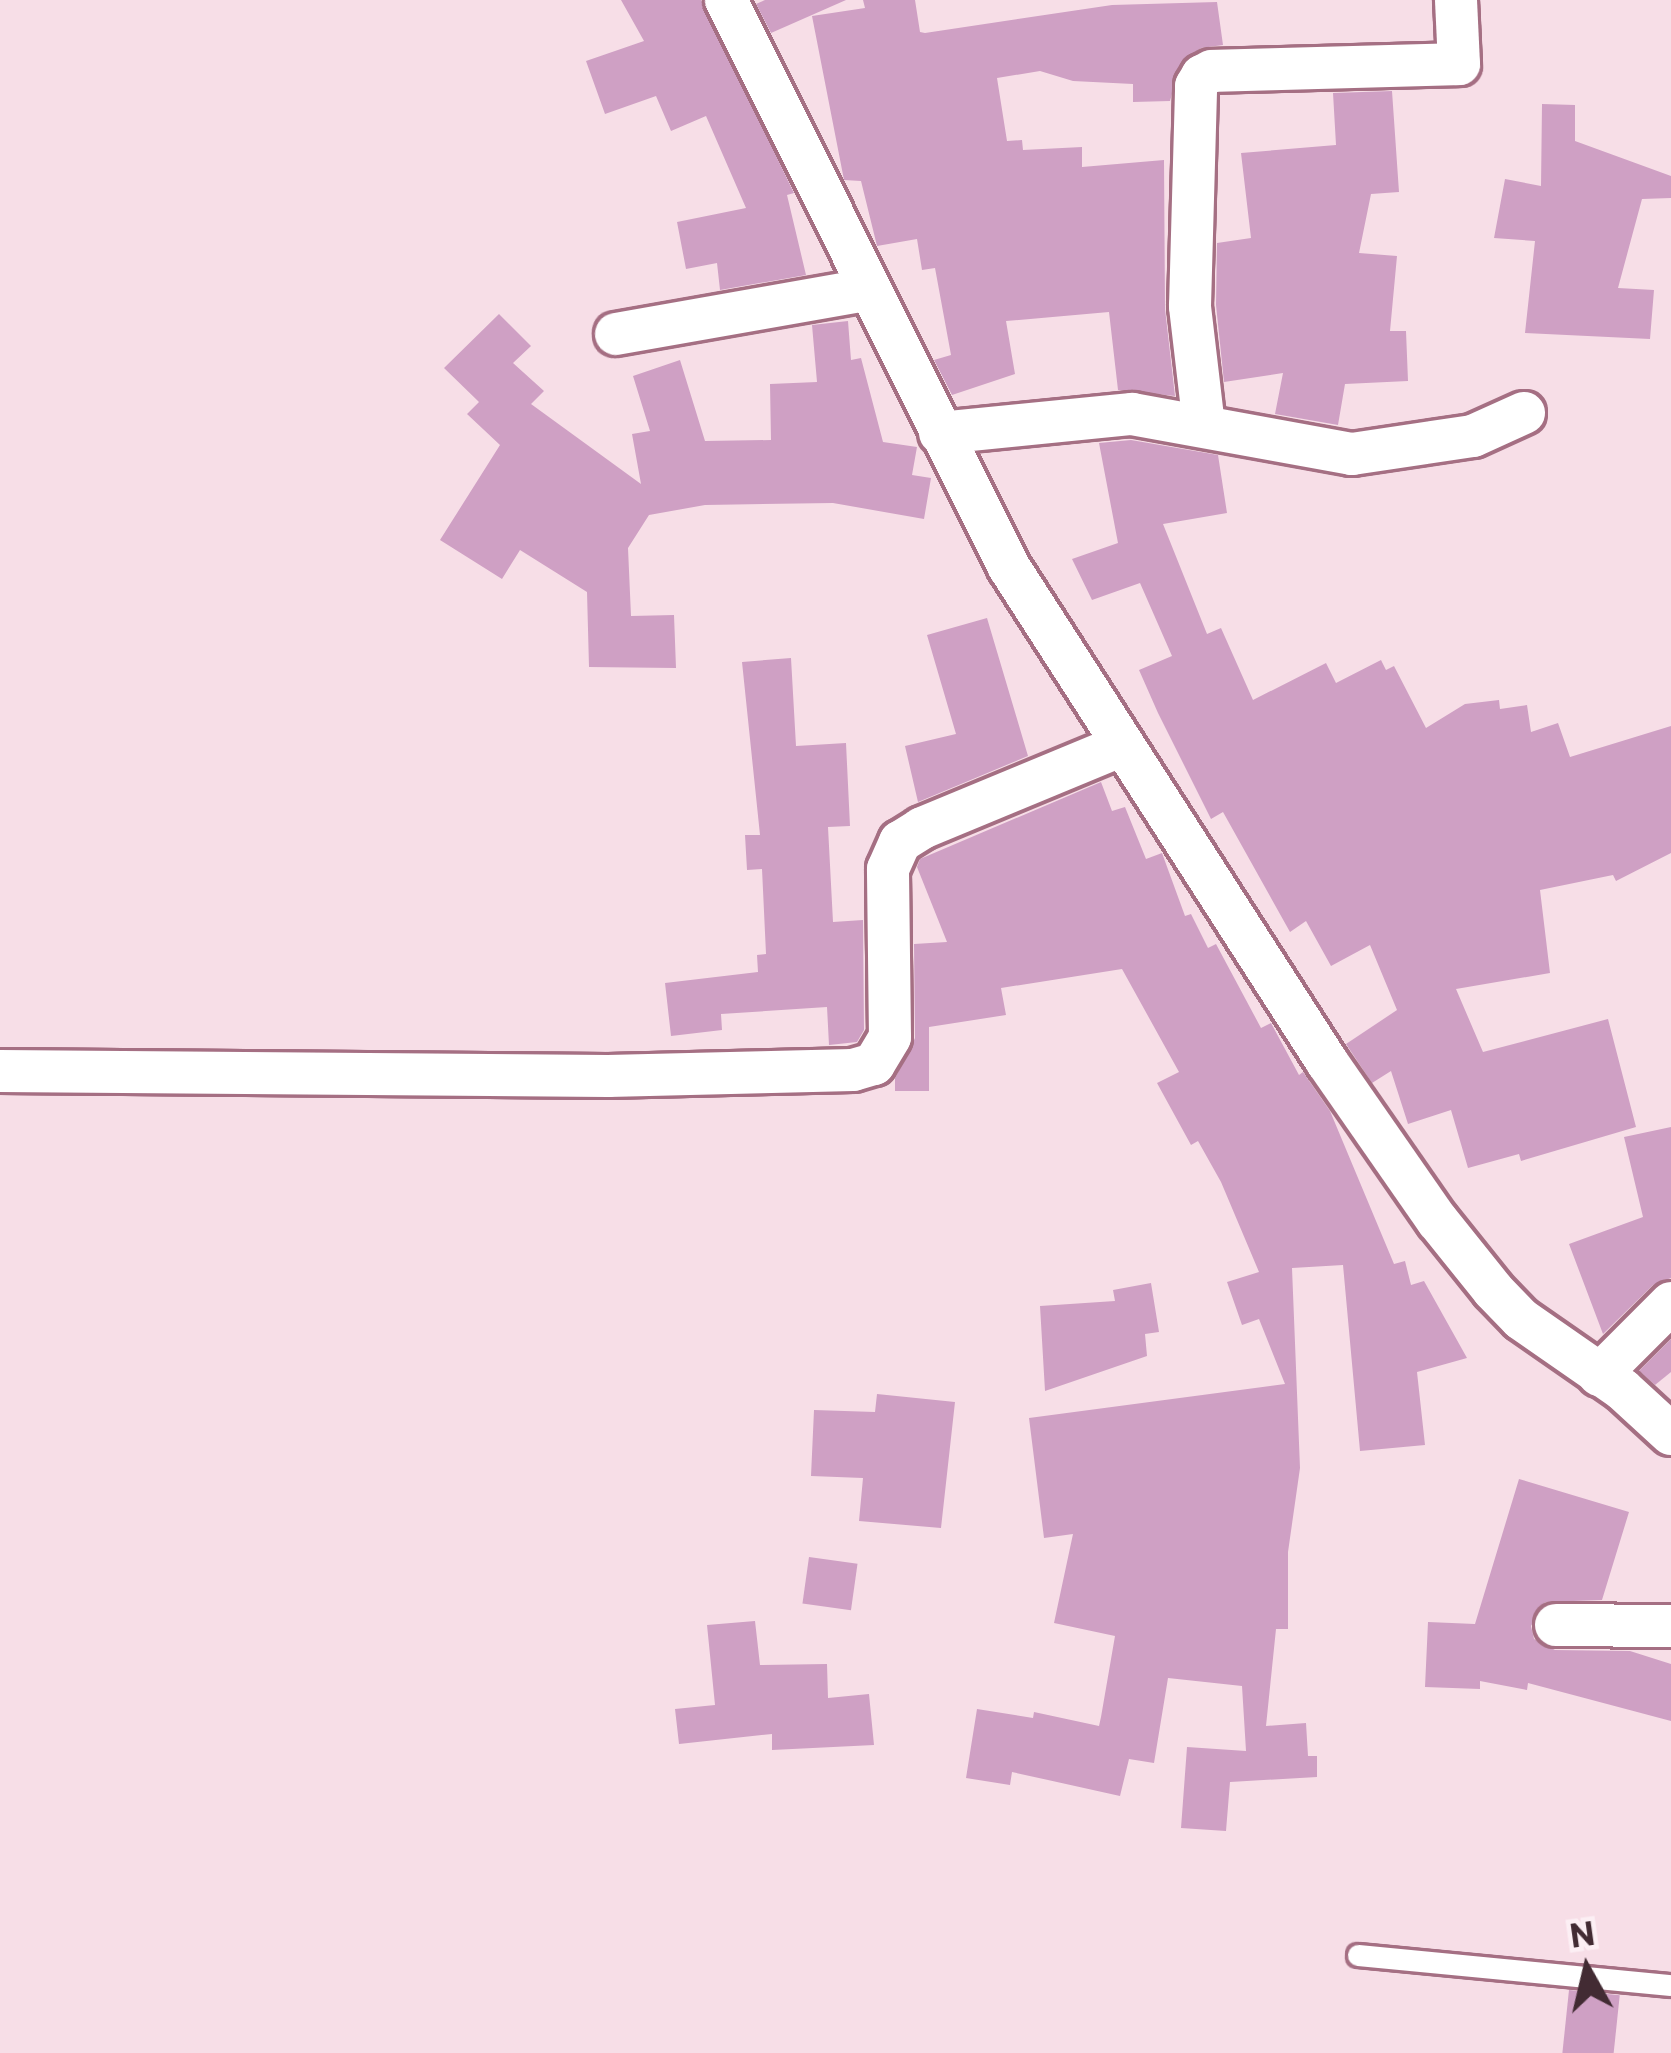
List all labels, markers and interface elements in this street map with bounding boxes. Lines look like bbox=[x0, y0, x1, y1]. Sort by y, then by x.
north arrow bbox=[1527, 1909, 1647, 2029]
text: N bbox=[1567, 1911, 1597, 1955]

